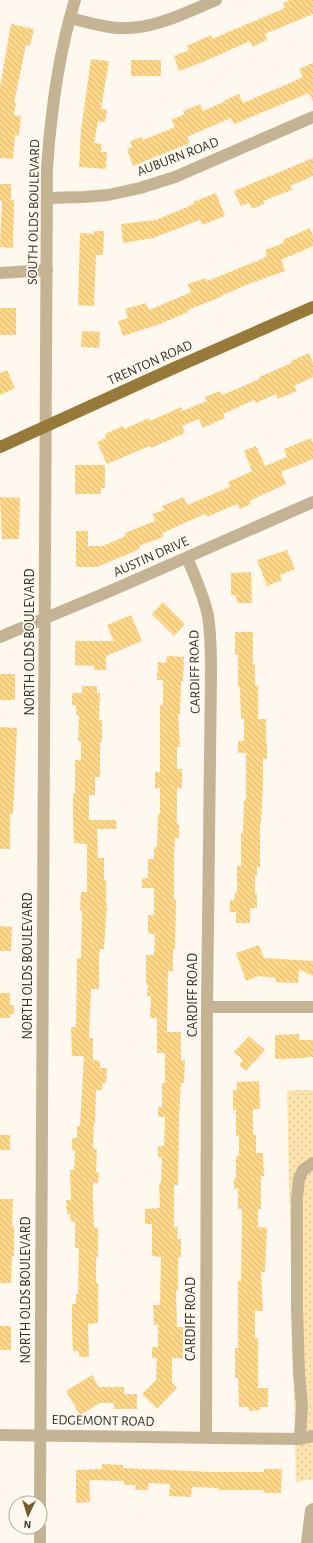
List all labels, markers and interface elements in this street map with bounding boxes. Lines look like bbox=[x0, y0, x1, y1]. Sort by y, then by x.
street label: AUBURN ROAD bbox=[135, 135, 221, 179]
street label: SOUTH OLDS BOULEVARD bbox=[26, 139, 42, 285]
street label: TRENTON ROAD bbox=[105, 338, 195, 388]
street label: AUSTIN DRIVE bbox=[111, 534, 191, 580]
street label: NORTH OLDS BOULEVARD bbox=[23, 568, 37, 716]
street label: CARDIFF ROAD bbox=[187, 630, 203, 714]
street label: NORTH OLDS BOULEVARD bbox=[21, 892, 35, 1040]
street label: CARDIFF ROAD bbox=[186, 953, 200, 1037]
street label: NORTH OLDS BOULEVARD bbox=[19, 1216, 33, 1364]
street label: CARDIFF ROAD bbox=[184, 1277, 198, 1361]
street label: EDGEMONT ROAD bbox=[51, 1413, 155, 1429]
north arrow bbox=[8, 1495, 48, 1535]
text: N bbox=[23, 1519, 32, 1530]

